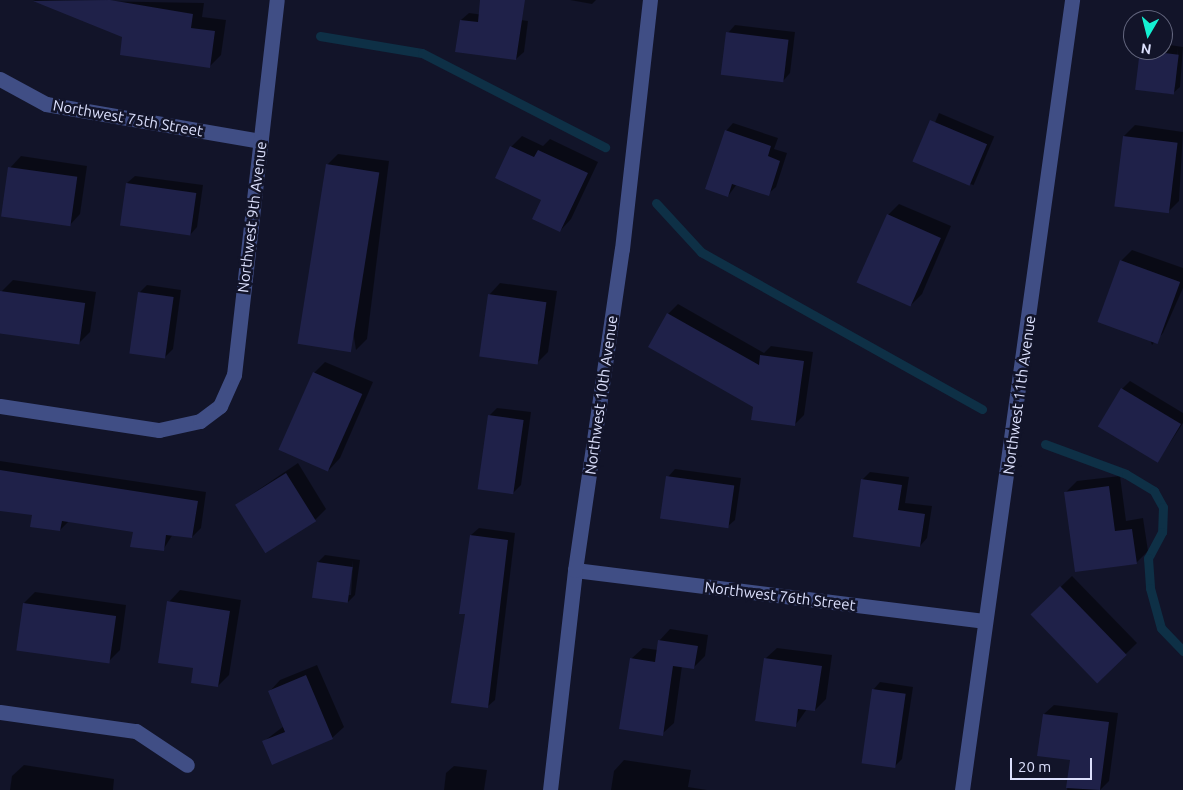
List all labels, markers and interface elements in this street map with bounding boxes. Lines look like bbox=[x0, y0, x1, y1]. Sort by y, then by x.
north arrow bbox=[1123, 10, 1173, 60]
text: N bbox=[1140, 40, 1152, 58]
street label: Northwest 75th Street bbox=[52, 96, 204, 140]
street label: Northwest 9th Avenue bbox=[234, 140, 270, 294]
street label: Northwest 10th Avenue bbox=[581, 314, 621, 476]
street label: Northwest 11th Avenue bbox=[999, 314, 1039, 476]
street label: Northwest 76th Street bbox=[703, 578, 857, 614]
scale bar bbox=[1013, 748, 1096, 780]
text: 20 m bbox=[1018, 758, 1051, 775]

